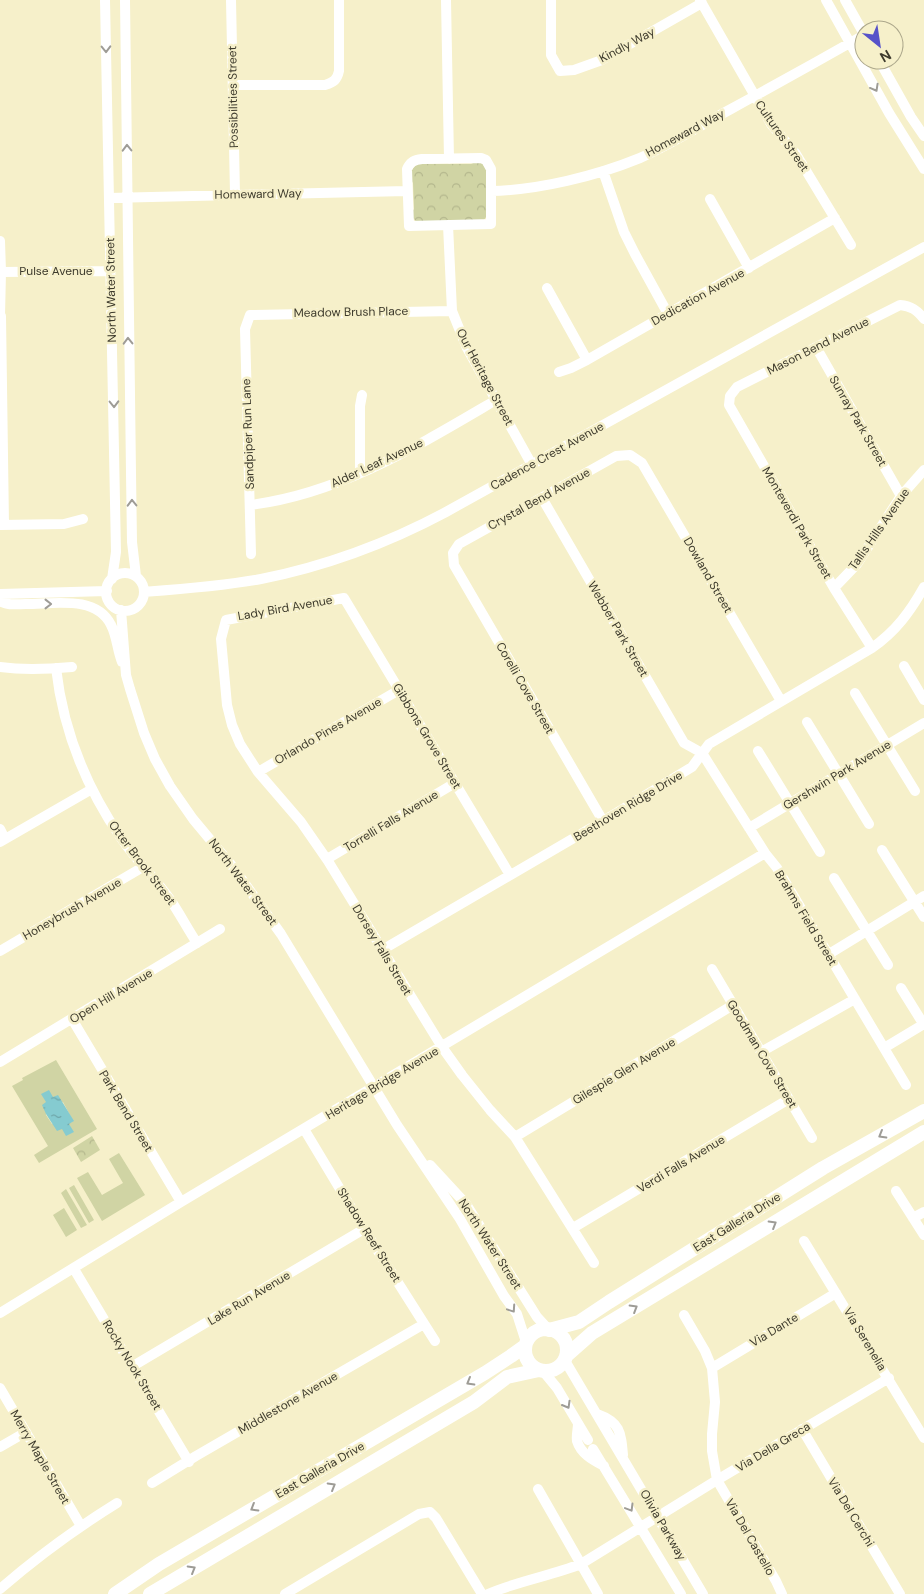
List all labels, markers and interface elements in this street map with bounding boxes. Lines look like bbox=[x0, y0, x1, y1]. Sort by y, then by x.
north arrow bbox=[854, 20, 904, 70]
street label: Kindly Way bbox=[596, 23, 658, 66]
one-way arrow bbox=[100, 45, 111, 53]
street label: Possibilities Street bbox=[224, 45, 242, 148]
text: N bbox=[877, 46, 894, 67]
one-way arrow bbox=[869, 83, 879, 92]
street label: Cultures Street bbox=[751, 97, 813, 175]
street label: Homeward Way bbox=[643, 105, 727, 160]
one-way arrow bbox=[122, 144, 132, 152]
street label: Homeward Way bbox=[214, 185, 302, 203]
street label: North Water Street bbox=[102, 237, 120, 343]
street label: Pulse Avenue bbox=[19, 263, 93, 279]
street label: Dedication Avenue bbox=[649, 265, 748, 329]
street label: Meadow Brush Place bbox=[294, 303, 409, 321]
street label: Mason Bend Avenue bbox=[764, 313, 872, 379]
street label: Our Heritage Street bbox=[453, 326, 518, 429]
one-way arrow bbox=[123, 337, 134, 345]
street label: Sunray Park Street bbox=[826, 373, 891, 470]
street label: Sandpiper Run Lane bbox=[238, 378, 258, 490]
one-way arrow bbox=[108, 400, 119, 408]
street label: Cadence Crest Avenue bbox=[487, 418, 607, 494]
street label: Alder Leaf Avenue bbox=[328, 435, 426, 491]
street label: Crystal Bend Avenue bbox=[485, 464, 593, 534]
street label: Monteverdi Park Street bbox=[758, 464, 836, 582]
street label: Tallis Hills Avenue bbox=[845, 485, 913, 573]
one-way arrow bbox=[126, 499, 137, 507]
street label: Dowland Street bbox=[680, 534, 736, 616]
street label: Webber Park Street bbox=[584, 578, 652, 680]
street label: Lady Bird Avenue bbox=[236, 592, 334, 624]
one-way arrow bbox=[44, 599, 52, 609]
street label: Corelli Cove Street bbox=[492, 639, 558, 737]
street label: Gibbons Grove Street bbox=[389, 680, 465, 792]
street label: Orlando Pines Avenue bbox=[272, 694, 385, 768]
street label: Gershwin Park Avenue bbox=[780, 736, 894, 814]
street label: Beethoven Ridge Drive bbox=[571, 767, 686, 845]
street label: Torrelli Falls Avenue bbox=[341, 786, 441, 856]
street label: Otter Brook Street bbox=[105, 817, 179, 909]
street label: North Water Street bbox=[205, 835, 281, 929]
street label: Brahms Field Street bbox=[771, 867, 841, 969]
street label: Honeybrush Avenue bbox=[20, 874, 124, 944]
street label: Dorsey Falls Street bbox=[349, 902, 416, 999]
street label: Open Hill Avenue bbox=[67, 965, 156, 1027]
street label: Goodman Cove Street bbox=[723, 997, 801, 1111]
street label: Gilespie Glen Avenue bbox=[570, 1034, 679, 1108]
street label: Heritage Bridge Avenue bbox=[322, 1043, 442, 1123]
street label: Park Bend Street bbox=[95, 1067, 157, 1155]
one-way arrow bbox=[878, 1128, 887, 1138]
street label: Verdi Falls Avenue bbox=[634, 1131, 728, 1197]
street label: Shadow Reef Street bbox=[333, 1185, 405, 1286]
street label: East Galleria Drive bbox=[690, 1189, 784, 1255]
street label: North Water Street bbox=[455, 1196, 525, 1293]
one-way arrow bbox=[767, 1221, 777, 1230]
street label: Lake Run Avenue bbox=[205, 1267, 293, 1329]
one-way arrow bbox=[506, 1303, 516, 1312]
street label: Via Serenelia bbox=[840, 1304, 890, 1374]
one-way arrow bbox=[629, 1305, 638, 1315]
street label: Via Dante bbox=[747, 1309, 801, 1351]
street label: Rocky Nook Street bbox=[99, 1317, 165, 1413]
street label: Middlestone Avenue bbox=[235, 1368, 341, 1438]
one-way arrow bbox=[466, 1375, 475, 1385]
one-way arrow bbox=[560, 1399, 570, 1408]
street label: Merry Maple Street bbox=[6, 1407, 74, 1507]
street label: Via Della Greca bbox=[733, 1418, 813, 1476]
street label: East Galleria Drive bbox=[273, 1438, 368, 1502]
street label: Via Del Cerchi bbox=[824, 1475, 878, 1550]
one-way arrow bbox=[327, 1483, 336, 1493]
street label: Olivia Parkway bbox=[636, 1487, 690, 1564]
street label: Via Del Castello bbox=[722, 1496, 778, 1578]
one-way arrow bbox=[250, 1502, 259, 1512]
one-way arrow bbox=[623, 1503, 633, 1512]
one-way arrow bbox=[186, 1565, 195, 1575]

